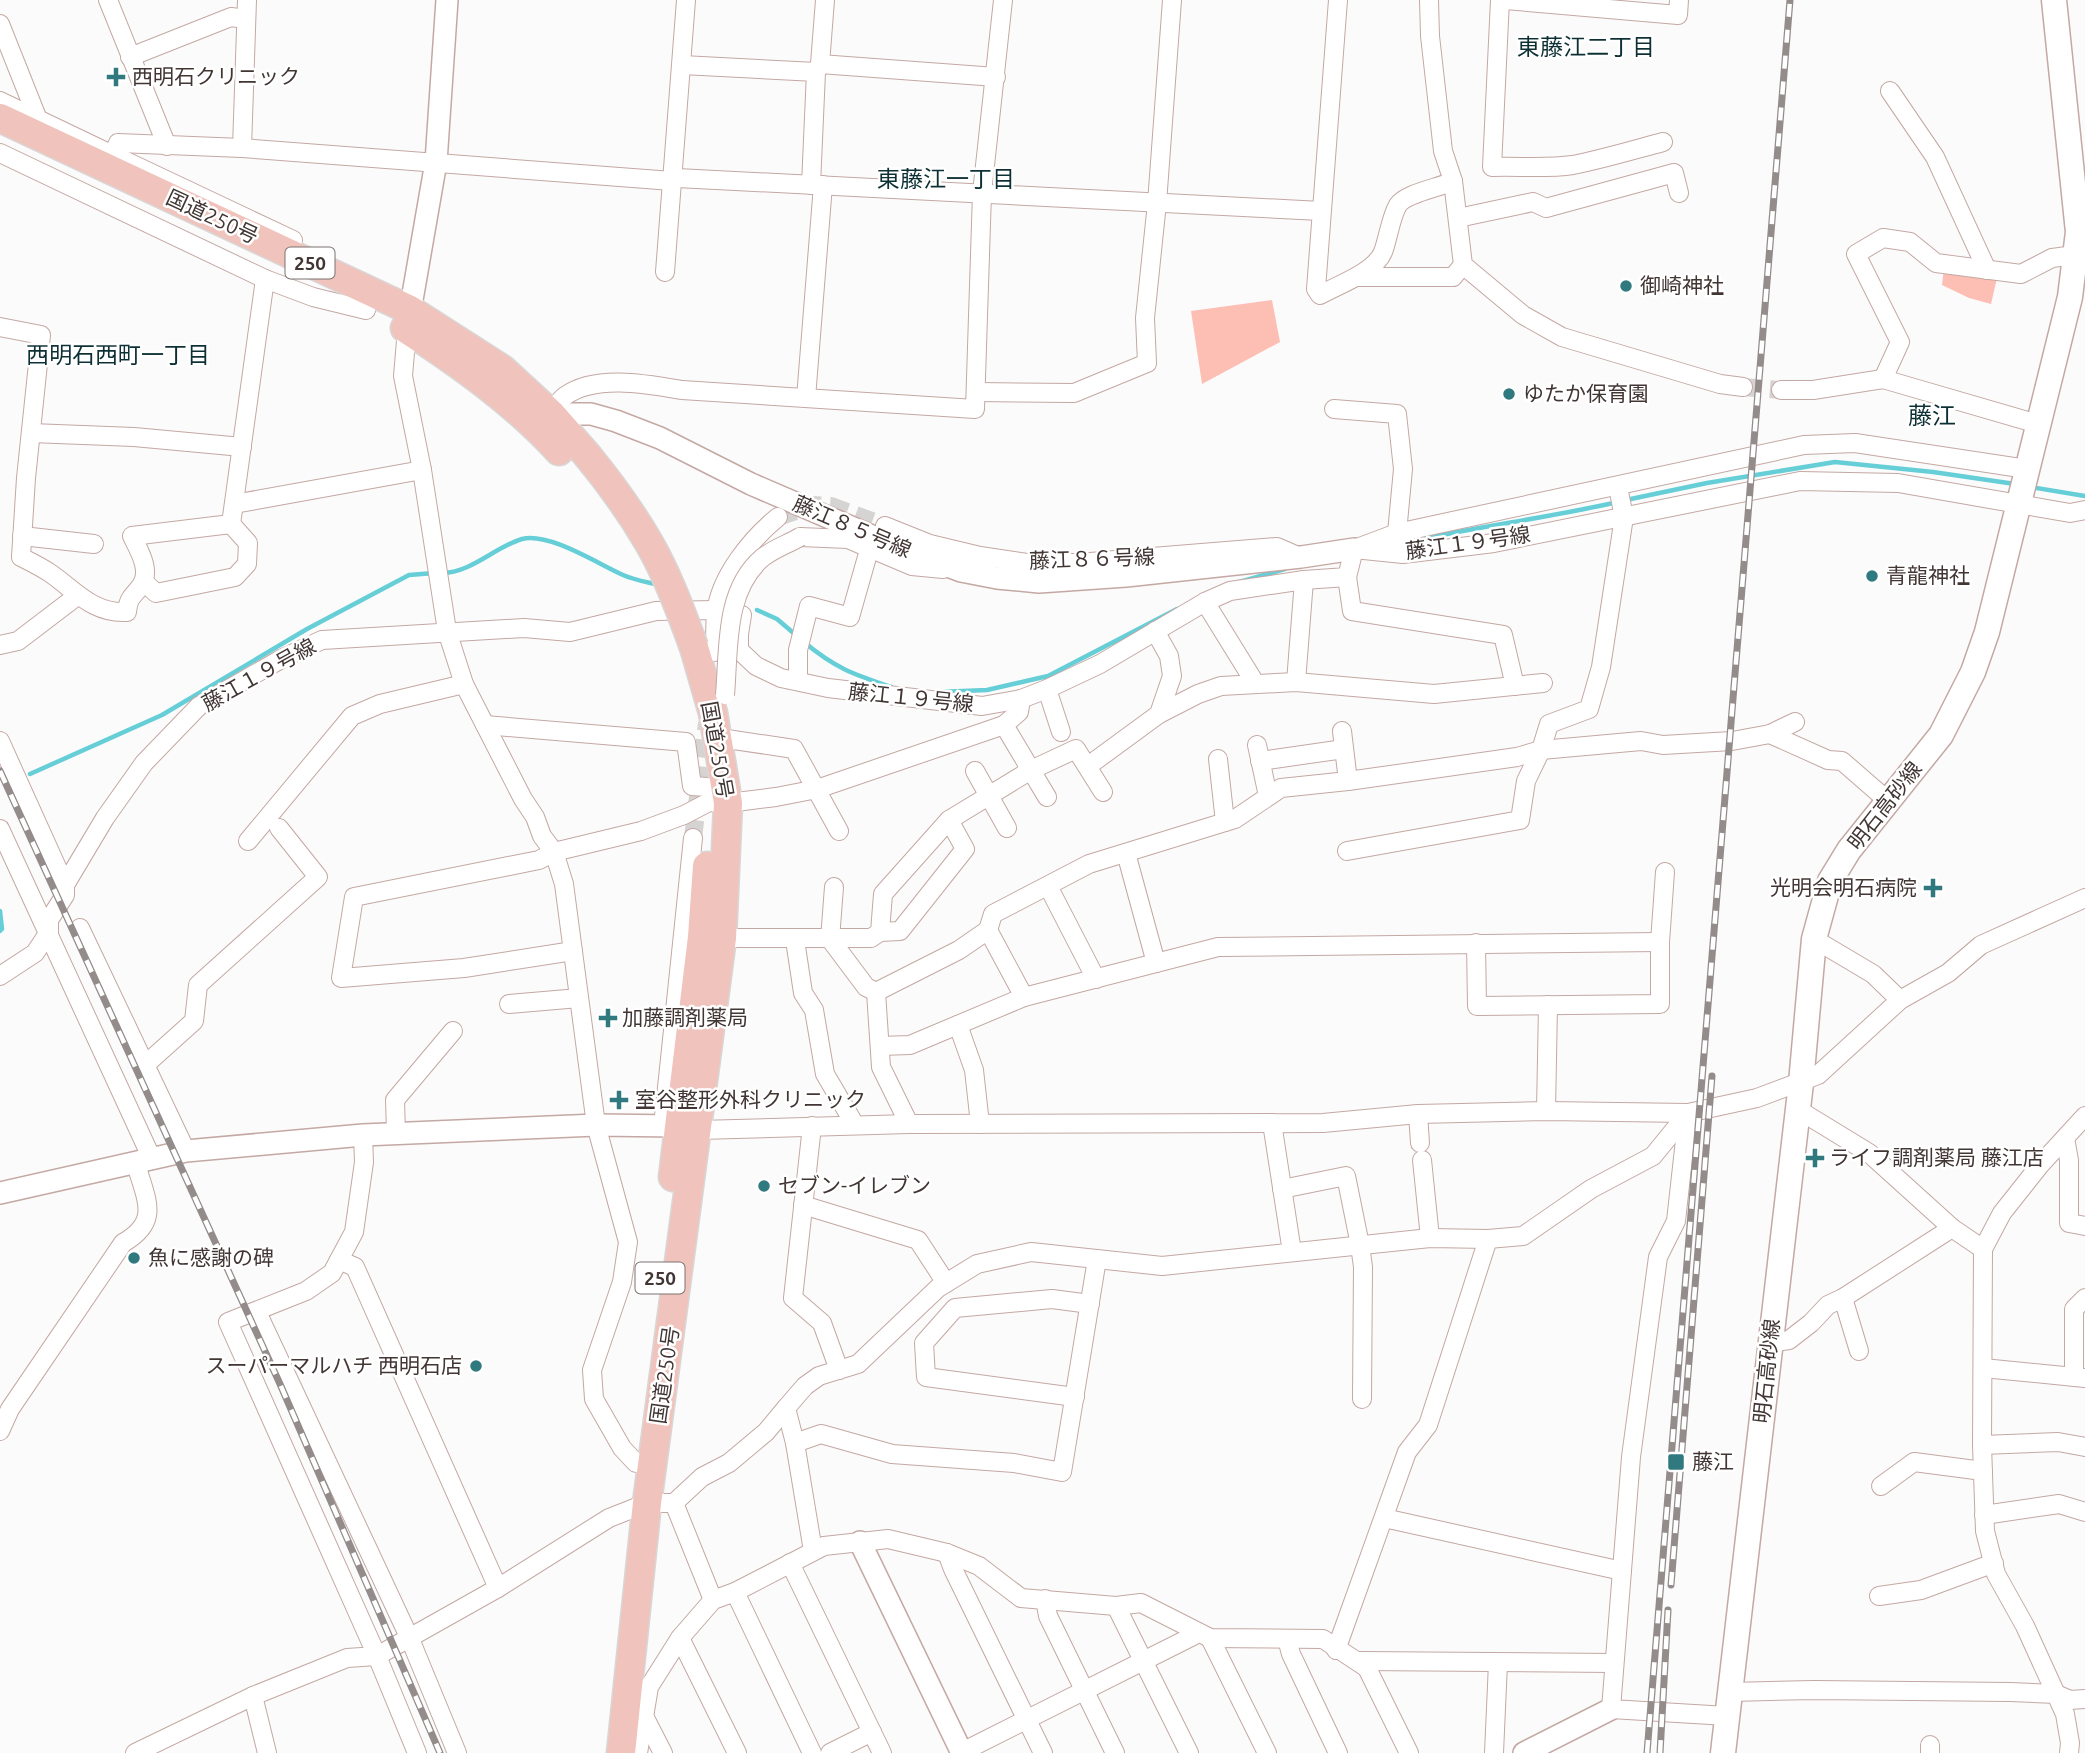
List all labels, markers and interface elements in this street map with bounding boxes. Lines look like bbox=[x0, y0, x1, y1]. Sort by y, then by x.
district label: 東藤江二丁目 bbox=[1517, 34, 1655, 59]
place label: 西明石クリニック bbox=[132, 64, 300, 88]
marker: 西明石クリニック bbox=[106, 67, 126, 87]
district label: 東藤江一丁目 bbox=[877, 166, 1015, 191]
street label: 国道250号 bbox=[163, 184, 262, 248]
road number: 250 bbox=[286, 247, 334, 278]
place label: 御崎神社 bbox=[1640, 273, 1724, 297]
marker: 御崎神社 bbox=[1618, 278, 1634, 294]
district label: 西明石西町一丁目 bbox=[26, 342, 210, 367]
place label: ゆたか保育園 bbox=[1523, 381, 1649, 405]
marker: ゆたか保育園 bbox=[1501, 386, 1517, 402]
district label: 藤江 bbox=[1908, 402, 1956, 429]
street label: 藤江８５号線 bbox=[790, 490, 915, 562]
street label: 藤江１９号線 bbox=[1404, 521, 1532, 563]
street label: 藤江８６号線 bbox=[1029, 544, 1155, 572]
place label: 青龍神社 bbox=[1886, 563, 1970, 587]
marker: 青龍神社 bbox=[1864, 568, 1880, 584]
street label: 藤江１９号線 bbox=[198, 633, 319, 715]
street label: 藤江１９号線 bbox=[847, 678, 975, 716]
street label: 国道250号 bbox=[698, 699, 738, 800]
street label: 明石高砂線 bbox=[1842, 757, 1926, 854]
place label: 光明会明石病院 bbox=[1770, 875, 1917, 899]
marker: 光明会明石病院 bbox=[1923, 878, 1943, 898]
place label: 加藤調剤薬局 bbox=[622, 1005, 748, 1029]
marker: 加藤調剤薬局 bbox=[600, 1010, 616, 1026]
place label: 室谷整形外科クリニック bbox=[635, 1087, 866, 1111]
marker: 室谷整形外科クリニック bbox=[609, 1090, 629, 1110]
place label: ライフ調剤薬局 藤江店 bbox=[1829, 1145, 2044, 1169]
marker: ライフ調剤薬局 藤江店 bbox=[1807, 1150, 1823, 1166]
place label: セブン-イレブン bbox=[778, 1173, 931, 1197]
marker: セブン-イレブン bbox=[756, 1178, 772, 1194]
place label: 魚に感謝の碑 bbox=[148, 1245, 274, 1269]
marker: 魚に感謝の碑 bbox=[126, 1250, 142, 1266]
road number: 250 bbox=[636, 1262, 684, 1294]
street label: 明石高砂線 bbox=[1749, 1317, 1783, 1424]
street label: 国道250号 bbox=[645, 1324, 683, 1425]
place label: スーパーマルハチ 西明石店 bbox=[205, 1353, 462, 1377]
marker: スーパーマルハチ 西明石店 bbox=[468, 1358, 484, 1374]
place label: 藤江 bbox=[1692, 1449, 1734, 1473]
marker: 藤江 bbox=[1666, 1452, 1686, 1472]

